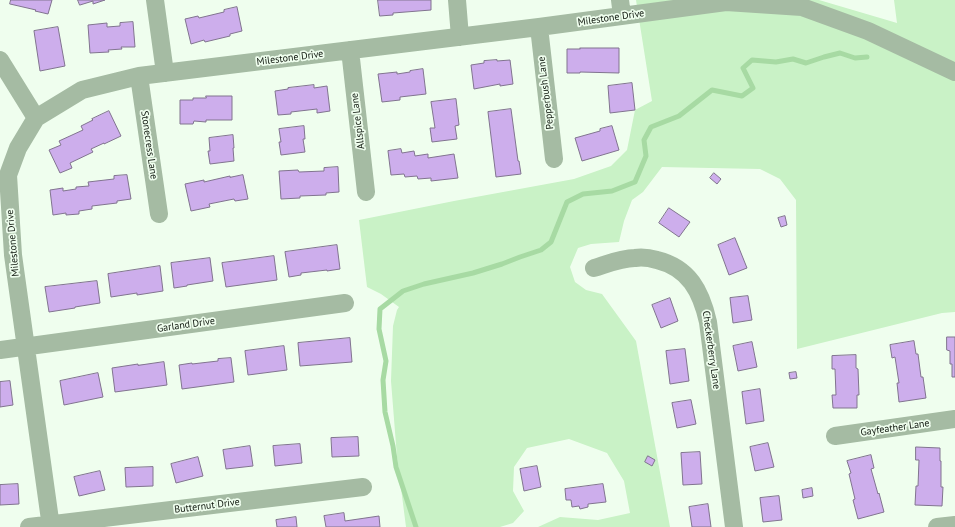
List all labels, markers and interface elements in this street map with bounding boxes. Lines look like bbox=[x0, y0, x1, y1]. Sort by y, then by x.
street label: Milestone Drive bbox=[577, 7, 645, 29]
street label: Milestone Drive bbox=[256, 48, 324, 68]
street label: Pepperbush Lane bbox=[536, 56, 556, 130]
street label: Allspice Lane bbox=[349, 92, 367, 150]
street label: Stonecress Lane bbox=[138, 110, 160, 180]
street label: Milestone Drive bbox=[4, 209, 22, 277]
street label: Checkerberry Lane bbox=[700, 310, 722, 390]
street label: Garland Drive bbox=[156, 315, 216, 335]
street label: Gayfeather Lane bbox=[860, 417, 930, 439]
street label: Butternut Drive bbox=[174, 496, 240, 516]

